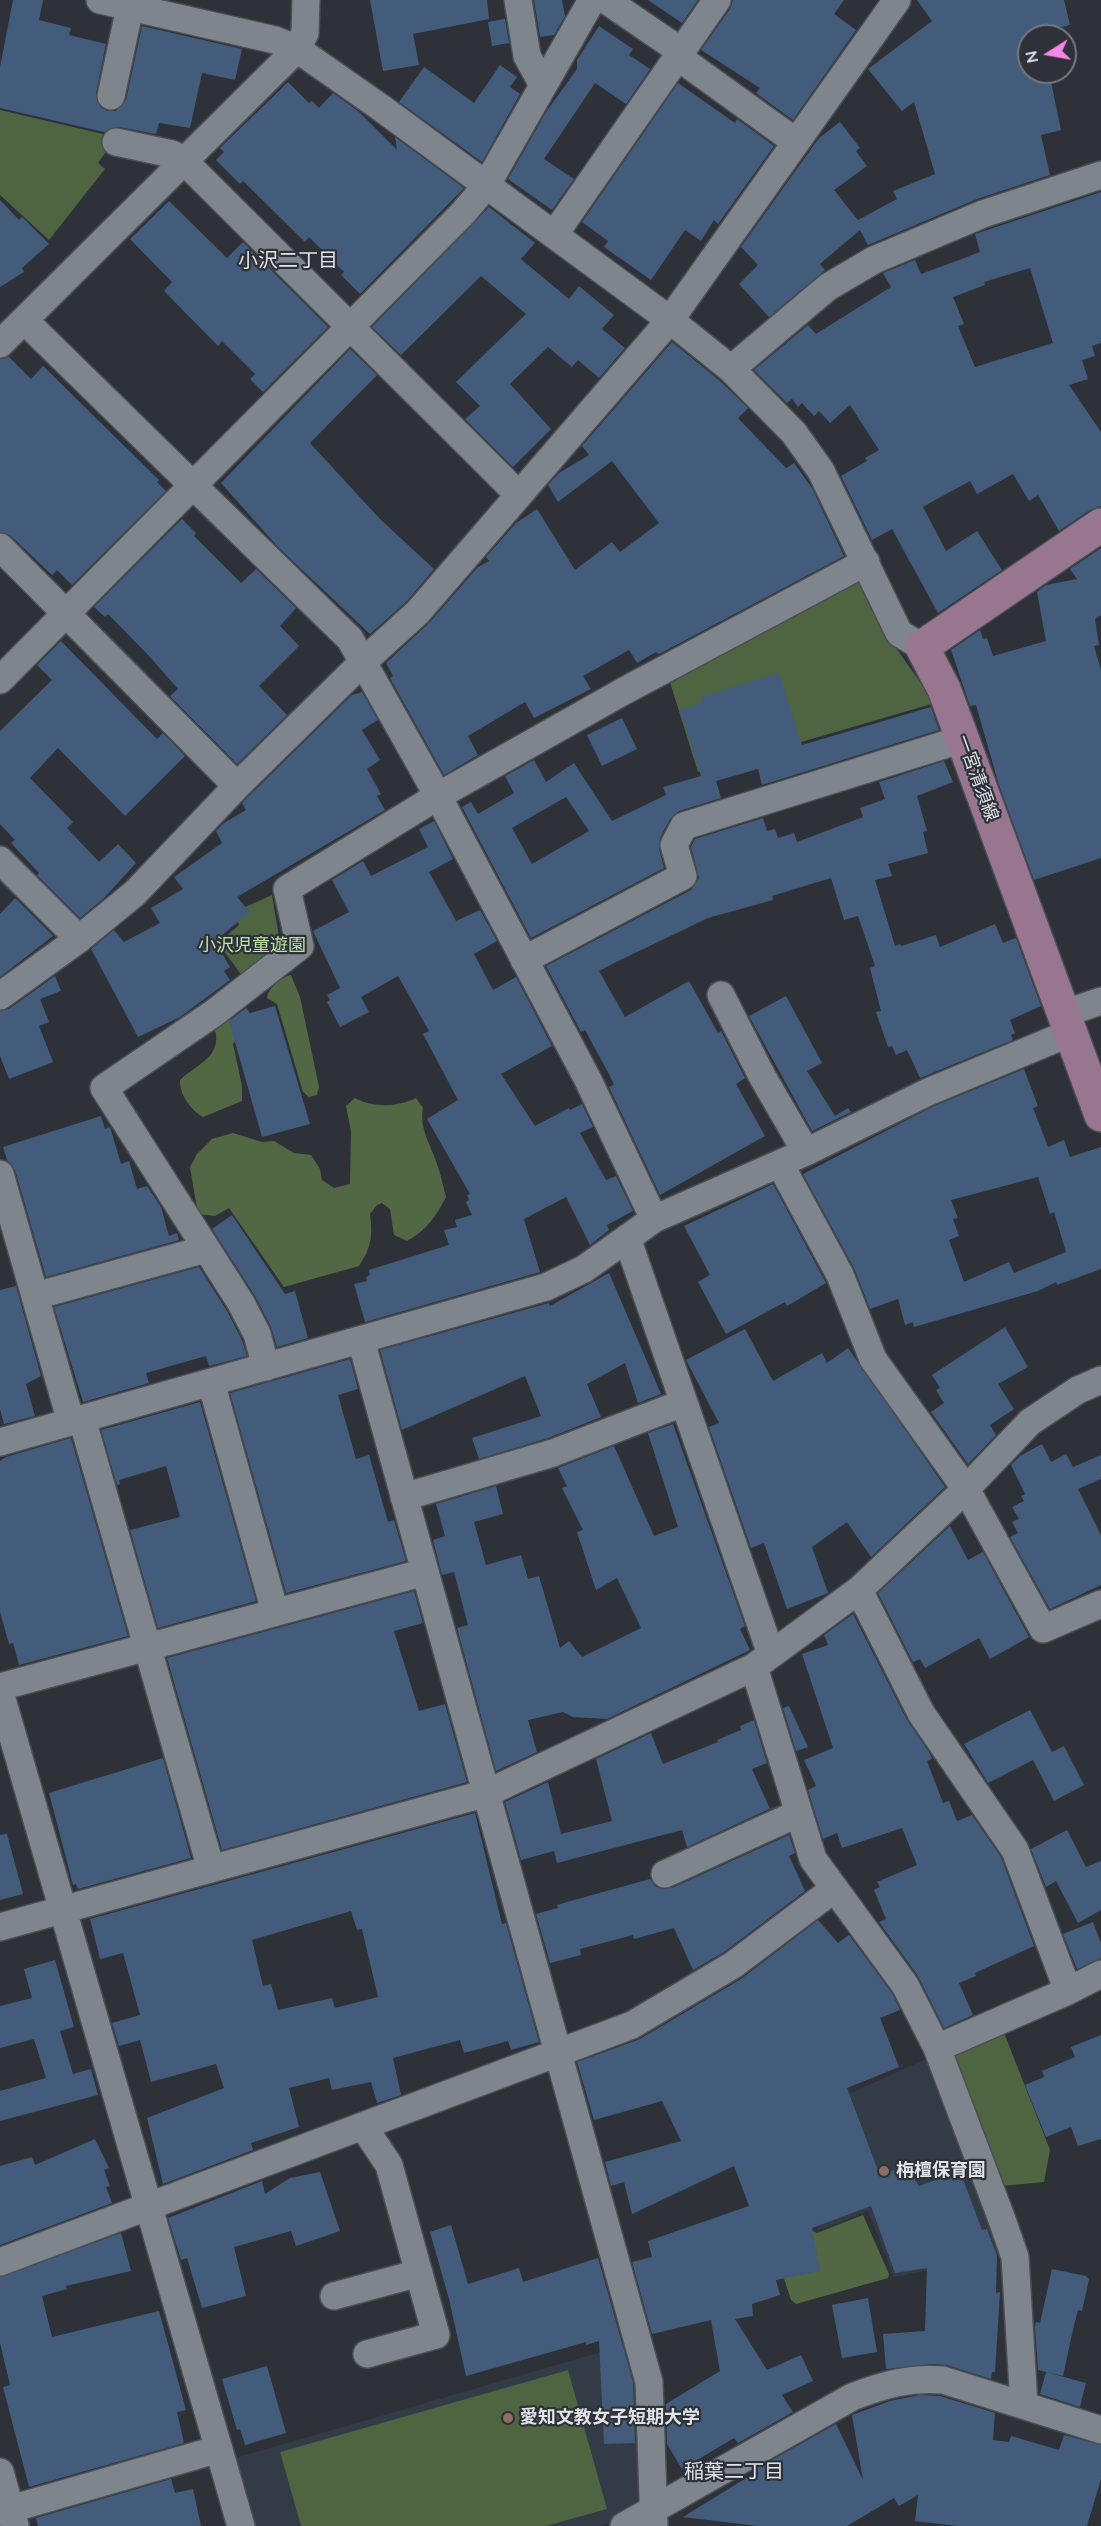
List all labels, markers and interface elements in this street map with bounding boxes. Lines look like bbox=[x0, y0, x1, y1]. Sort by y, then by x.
north arrow bbox=[1017, 24, 1077, 84]
text: N bbox=[1020, 49, 1042, 65]
district label: 小沢二丁目 bbox=[238, 249, 338, 273]
street label: 一宮清須線 bbox=[951, 732, 1003, 824]
park label: 小沢児童遊園 bbox=[198, 935, 306, 957]
place label: 栴檀保育園 bbox=[896, 2160, 986, 2182]
marker: 栴檀保育園 bbox=[877, 2164, 891, 2178]
place label: 愛知文教女子短期大学 bbox=[520, 2407, 700, 2429]
marker: 愛知文教女子短期大学 bbox=[501, 2411, 515, 2425]
district label: 稲葉二丁目 bbox=[684, 2460, 784, 2484]

